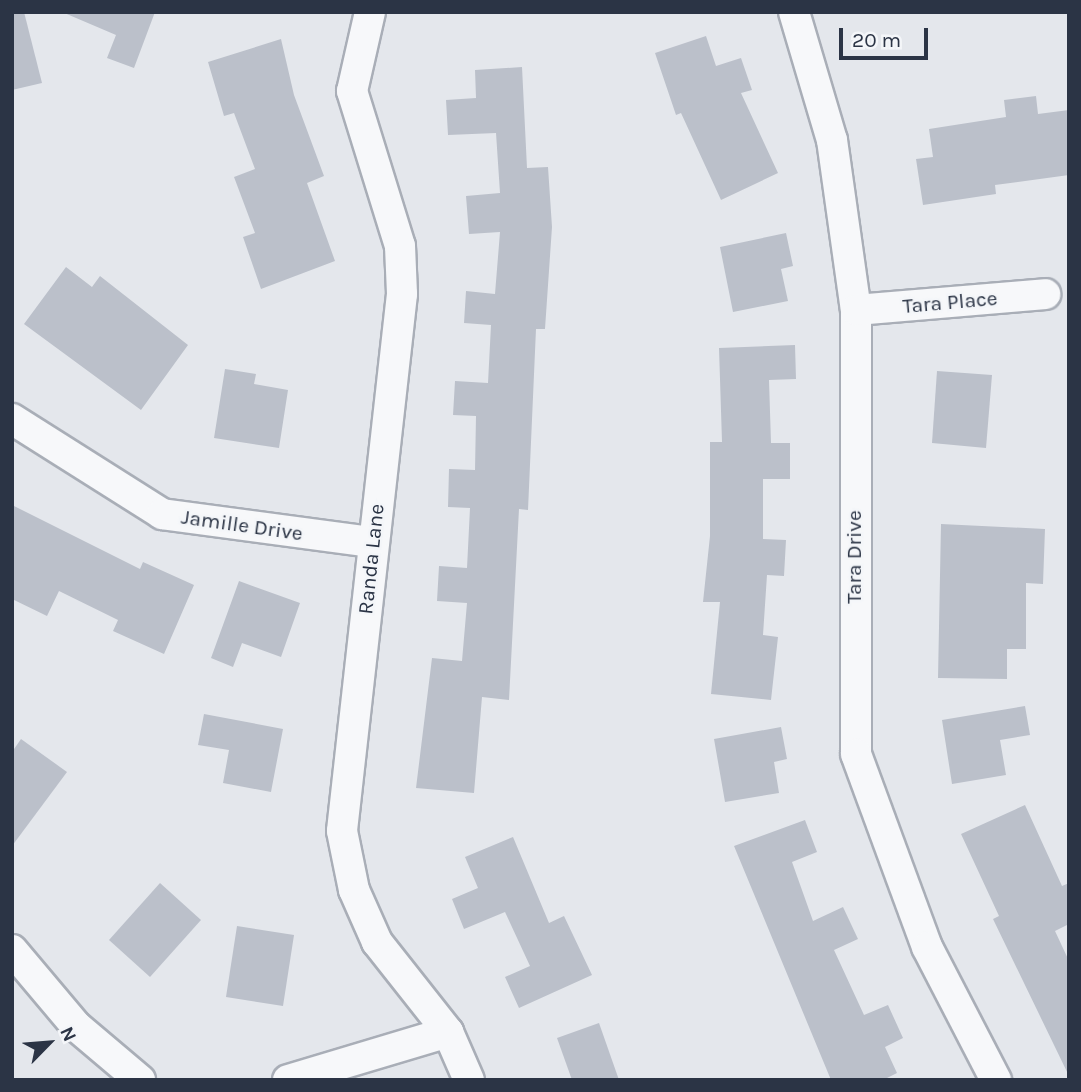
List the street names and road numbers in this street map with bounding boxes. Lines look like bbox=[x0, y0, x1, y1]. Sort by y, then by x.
street label: Tara Place bbox=[902, 285, 998, 319]
street label: Randa Lane bbox=[353, 503, 389, 615]
street label: Jamille Drive bbox=[180, 504, 304, 546]
street label: Tara Drive bbox=[841, 510, 867, 604]

